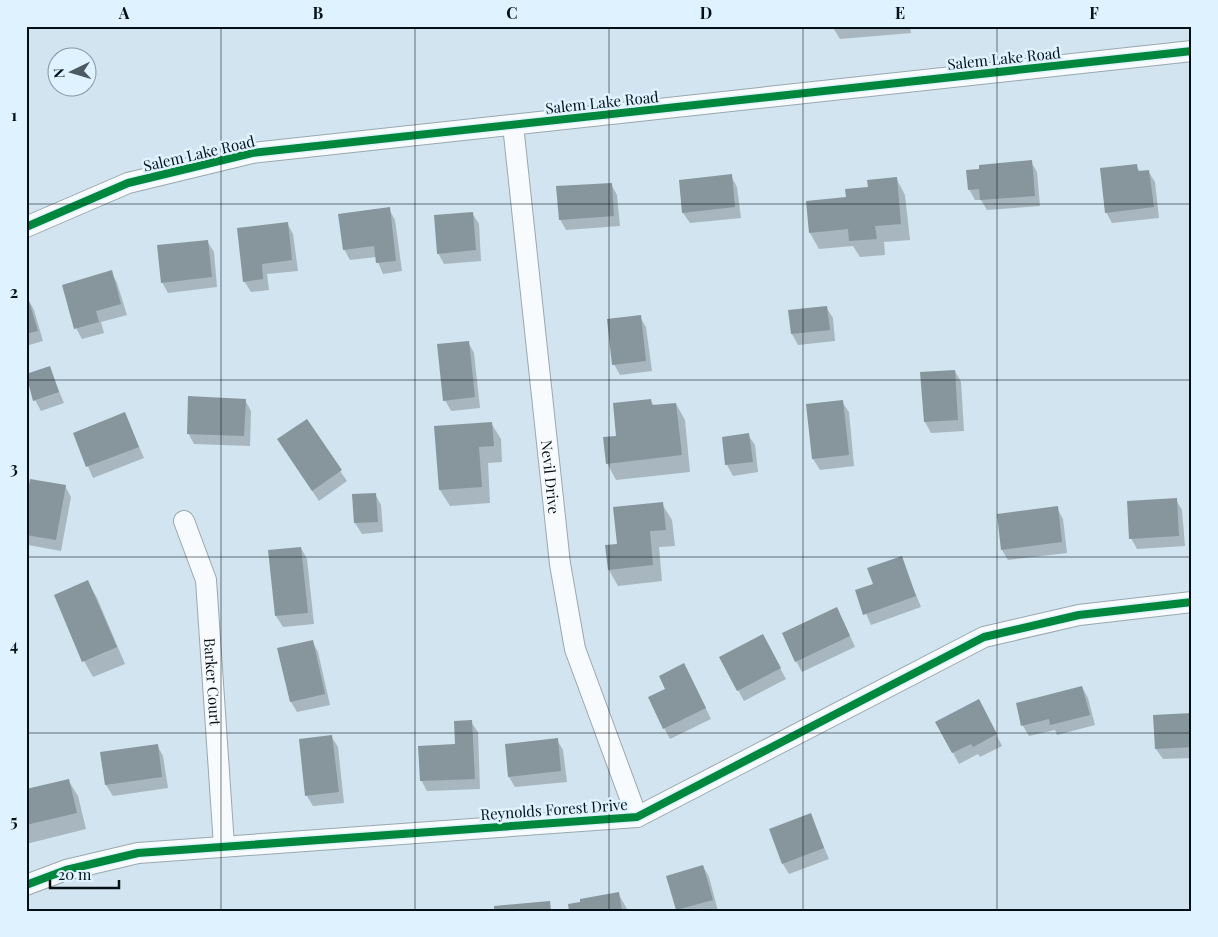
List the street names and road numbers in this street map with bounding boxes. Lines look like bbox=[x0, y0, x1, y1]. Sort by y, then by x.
street label: Salem Lake Road bbox=[946, 42, 1062, 74]
street label: Salem Lake Road bbox=[544, 86, 660, 118]
street label: Salem Lake Road bbox=[141, 130, 257, 176]
street label: Nevil Drive bbox=[537, 439, 565, 515]
street label: Barker Court bbox=[200, 637, 226, 727]
street label: Reynolds Forest Drive bbox=[480, 794, 628, 824]

